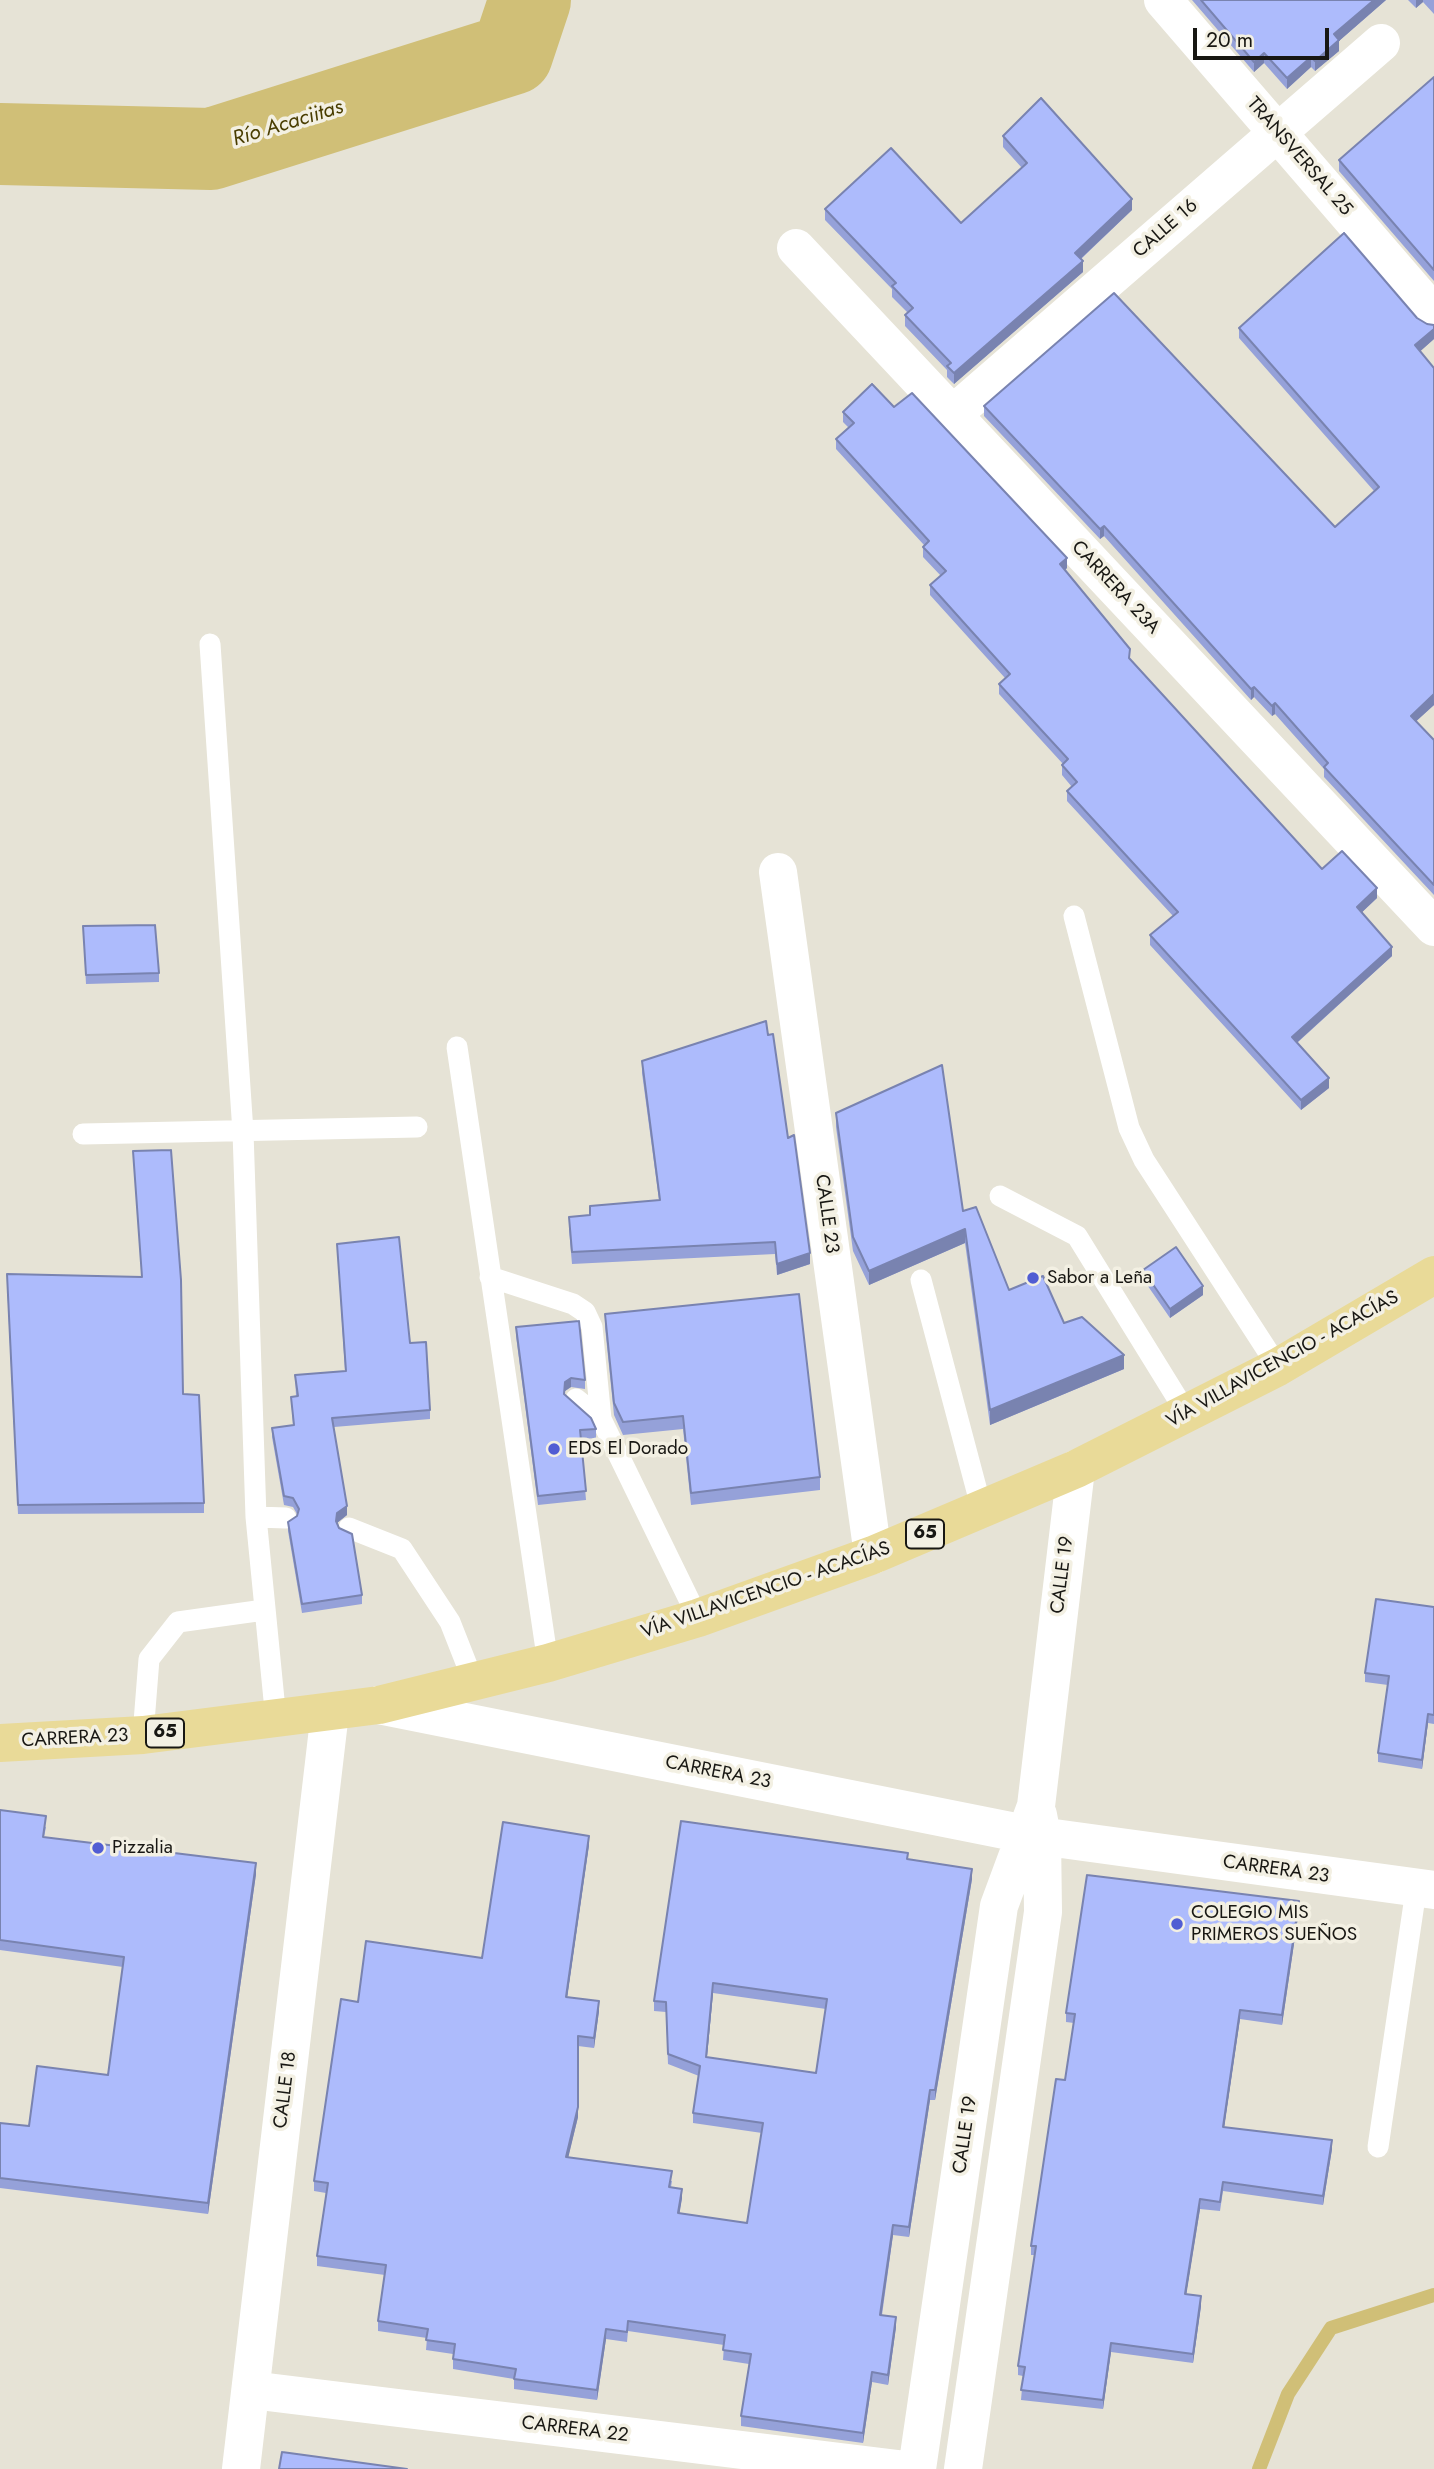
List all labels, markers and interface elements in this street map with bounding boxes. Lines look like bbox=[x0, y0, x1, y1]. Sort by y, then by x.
scale bar bbox=[1196, 14, 1332, 58]
text: 20 m bbox=[1206, 25, 1253, 55]
street label: TRANSVERSAL 25 bbox=[1241, 93, 1357, 221]
water label: Río Acaciitas bbox=[230, 95, 346, 153]
street label: CALLE 16 bbox=[1129, 195, 1203, 263]
street label: CARRERA 23A bbox=[1066, 537, 1164, 639]
street label: CALLE 23 bbox=[809, 1173, 843, 1255]
place label: Sabor a Leña bbox=[1047, 1267, 1152, 1289]
marker: Sabor a Leña bbox=[1025, 1270, 1041, 1286]
street label: VÍA VILLAVICENCIO - ACACÍAS bbox=[1163, 1287, 1403, 1433]
place label: EDS El Dorado bbox=[568, 1438, 688, 1460]
marker: EDS El Dorado bbox=[546, 1441, 562, 1457]
road number: 65 bbox=[906, 1520, 944, 1548]
street label: CALLE 19 bbox=[1047, 1535, 1079, 1615]
street label: VÍA VILLAVICENCIO - ACACÍAS bbox=[639, 1538, 893, 1644]
road number: 65 bbox=[146, 1718, 184, 1748]
street label: CARRERA 23 bbox=[21, 1725, 129, 1753]
street label: CARRERA 23 bbox=[663, 1752, 773, 1794]
place label: Pizzalia bbox=[112, 1837, 173, 1859]
marker: Pizzalia bbox=[90, 1840, 106, 1856]
street label: CARRERA 23 bbox=[1221, 1851, 1331, 1889]
place label: COLEGIO MIS PRIMEROS SUEÑOS bbox=[1191, 1902, 1357, 1946]
marker: COLEGIO MIS PRIMEROS SUEÑOS bbox=[1169, 1916, 1185, 1932]
street label: CALLE 18 bbox=[270, 2050, 302, 2130]
street label: CALLE 19 bbox=[949, 2095, 983, 2175]
street label: CARRERA 22 bbox=[520, 2412, 630, 2448]

